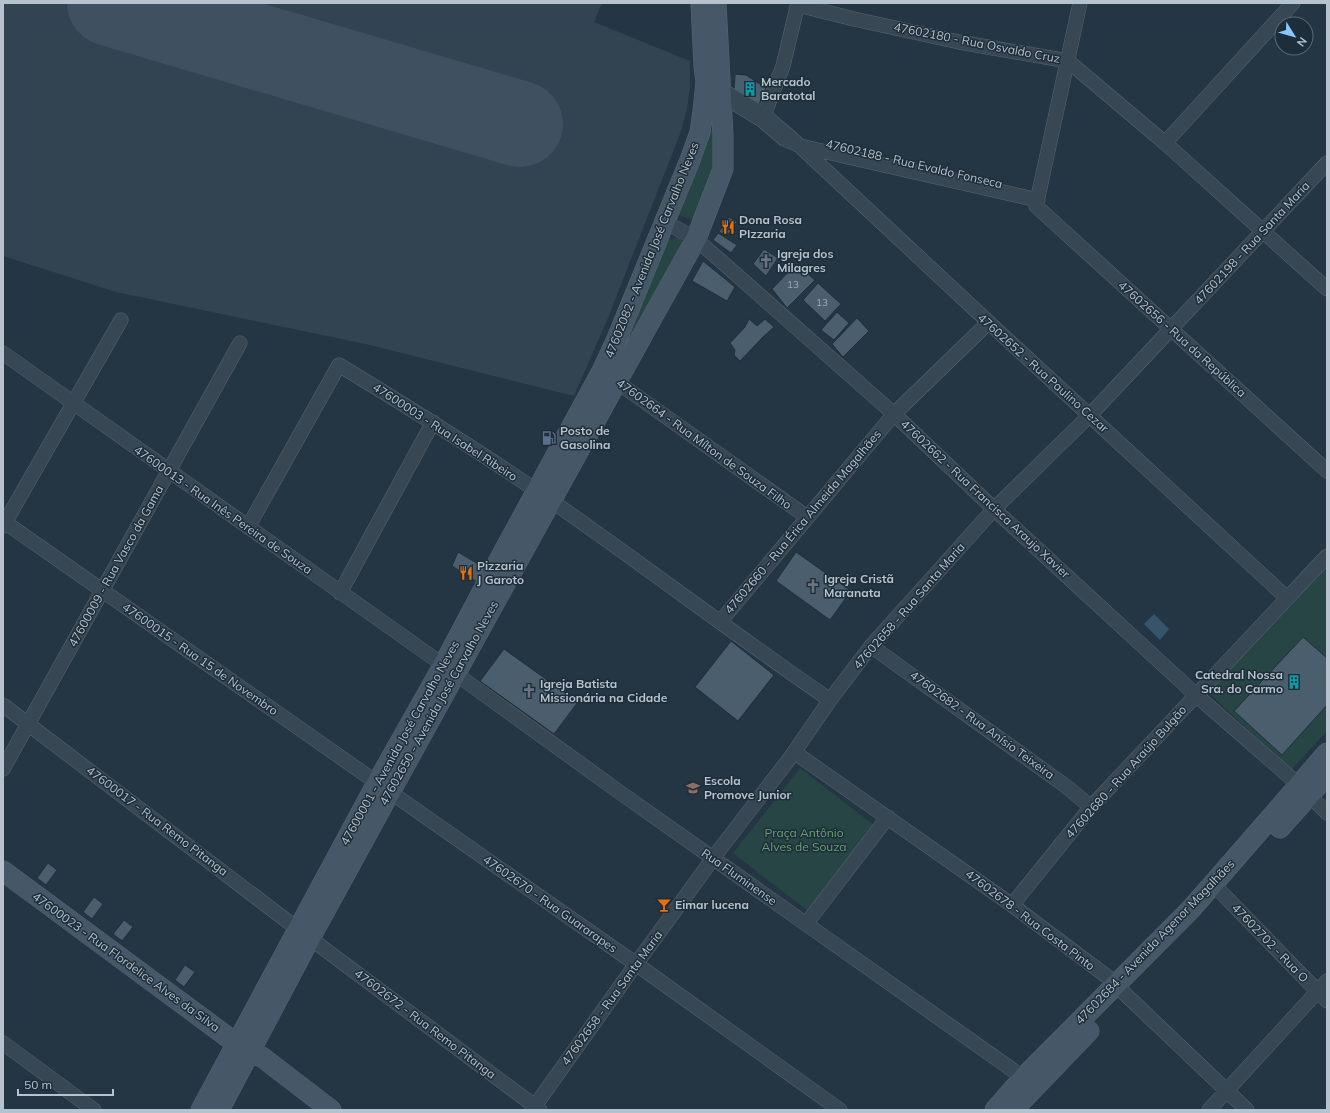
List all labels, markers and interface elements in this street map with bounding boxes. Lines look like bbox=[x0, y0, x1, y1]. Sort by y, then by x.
north arrow bbox=[1274, 16, 1314, 56]
street label: 47602180 - Rua Osvaldo Cruz bbox=[893, 19, 1061, 66]
text: N bbox=[1294, 34, 1310, 50]
place label: Mercado Baratotal bbox=[761, 74, 815, 103]
building icon: Mercado Baratotal bbox=[742, 81, 758, 97]
street label: 47602188 - Rua Evaldo Fonseca bbox=[824, 136, 1004, 191]
street label: 47602082 - Avenida José Carvalho Neves bbox=[601, 140, 702, 360]
street label: 47602198 - Rua Santa Maria bbox=[1191, 178, 1313, 307]
place label: Dona Rosa PIzzaria bbox=[739, 212, 802, 241]
restaurant icon: Dona Rosa PIzzaria bbox=[720, 219, 736, 235]
place label: Igreja dos Milagres bbox=[777, 246, 834, 275]
church icon: Igreja dos Milagres bbox=[758, 253, 774, 269]
street label: 47602656 - Rua da República bbox=[1115, 277, 1249, 400]
house number: 13 bbox=[787, 278, 799, 291]
house number: 13 bbox=[816, 296, 828, 309]
street label: 47602652 - Rua Paulino Cezar bbox=[975, 310, 1112, 436]
street label: 47602664 - Rua Mílton de Souza Filho bbox=[614, 375, 795, 512]
street label: 47600003 - Rua Isabel Ribeiro bbox=[370, 379, 521, 484]
street label: 47602662 - Rua Francisca Araujo Xavier bbox=[898, 416, 1074, 582]
place label: Posto de Gasolina bbox=[560, 423, 610, 452]
street label: 47602660 - Rua Érica Almeida Magalhães bbox=[721, 427, 884, 617]
fuel station icon: Posto de Gasolina bbox=[541, 430, 557, 446]
street label: 47600013 - Rua Inês Pereira de Souza bbox=[131, 442, 315, 577]
street label: 47600009 - Rua Vasco da Gama bbox=[65, 482, 166, 649]
street label: 47602658 - Rua Santa Maria bbox=[850, 539, 968, 672]
place label: Pizzaria J Garoto bbox=[477, 558, 524, 587]
restaurant icon: Pizzaria J Garoto bbox=[458, 565, 474, 581]
place label: Igreja Cristã Maranata bbox=[824, 571, 894, 600]
church icon: Igreja Cristã Maranata bbox=[805, 578, 821, 594]
street label: 47602650 - Avenida José Carvalho Neves bbox=[376, 598, 501, 808]
street label: 47600015 - Rua 15 de Novembro bbox=[120, 599, 281, 718]
street label: 47600001 - Avenida José Carvalho Neves bbox=[337, 638, 462, 848]
street label: 47602682 - Rua Anísio Teixeira bbox=[907, 667, 1057, 782]
place label: Catedral Nossa Sra. do Carmo bbox=[1195, 667, 1283, 696]
building icon: Catedral Nossa Sra. do Carmo bbox=[1286, 674, 1302, 690]
place label: Igreja Batista Missionária na Cidade bbox=[540, 676, 668, 705]
church icon: Igreja Batista Missionária na Cidade bbox=[521, 683, 537, 699]
street label: 47602680 - Rua Araújo Bulgão bbox=[1062, 702, 1189, 841]
street label: 47600017 - Rua Remo Pitanga bbox=[84, 762, 231, 879]
place label: Escola Promove Junior bbox=[704, 773, 792, 802]
school or university icon: Escola Promove Junior bbox=[685, 780, 701, 796]
park label: Praça Antônio Alves de Souza bbox=[761, 825, 847, 854]
street label: Rua Fluminense bbox=[699, 845, 780, 908]
street label: 47602670 - Rua Guararapes bbox=[480, 852, 620, 956]
street label: 47602684 - Avenida Agenor Magalhães bbox=[1072, 856, 1238, 1027]
street label: 47602678 - Rua Costa Pinto bbox=[963, 866, 1098, 973]
street label: 47600023 - Rua Flordelice Alves da Silva bbox=[30, 889, 223, 1035]
bar icon: Eimar lucena bbox=[656, 897, 672, 913]
place label: Eimar lucena bbox=[675, 897, 749, 912]
street label: 47602702 - Rua O bbox=[1229, 900, 1312, 985]
street label: 47602658 - Rua Santa Maria bbox=[558, 927, 665, 1068]
street label: 47602672 - Rua Remo Pitanga bbox=[352, 965, 499, 1082]
scale bar bbox=[18, 1071, 113, 1097]
text: 50 m bbox=[24, 1077, 52, 1092]

